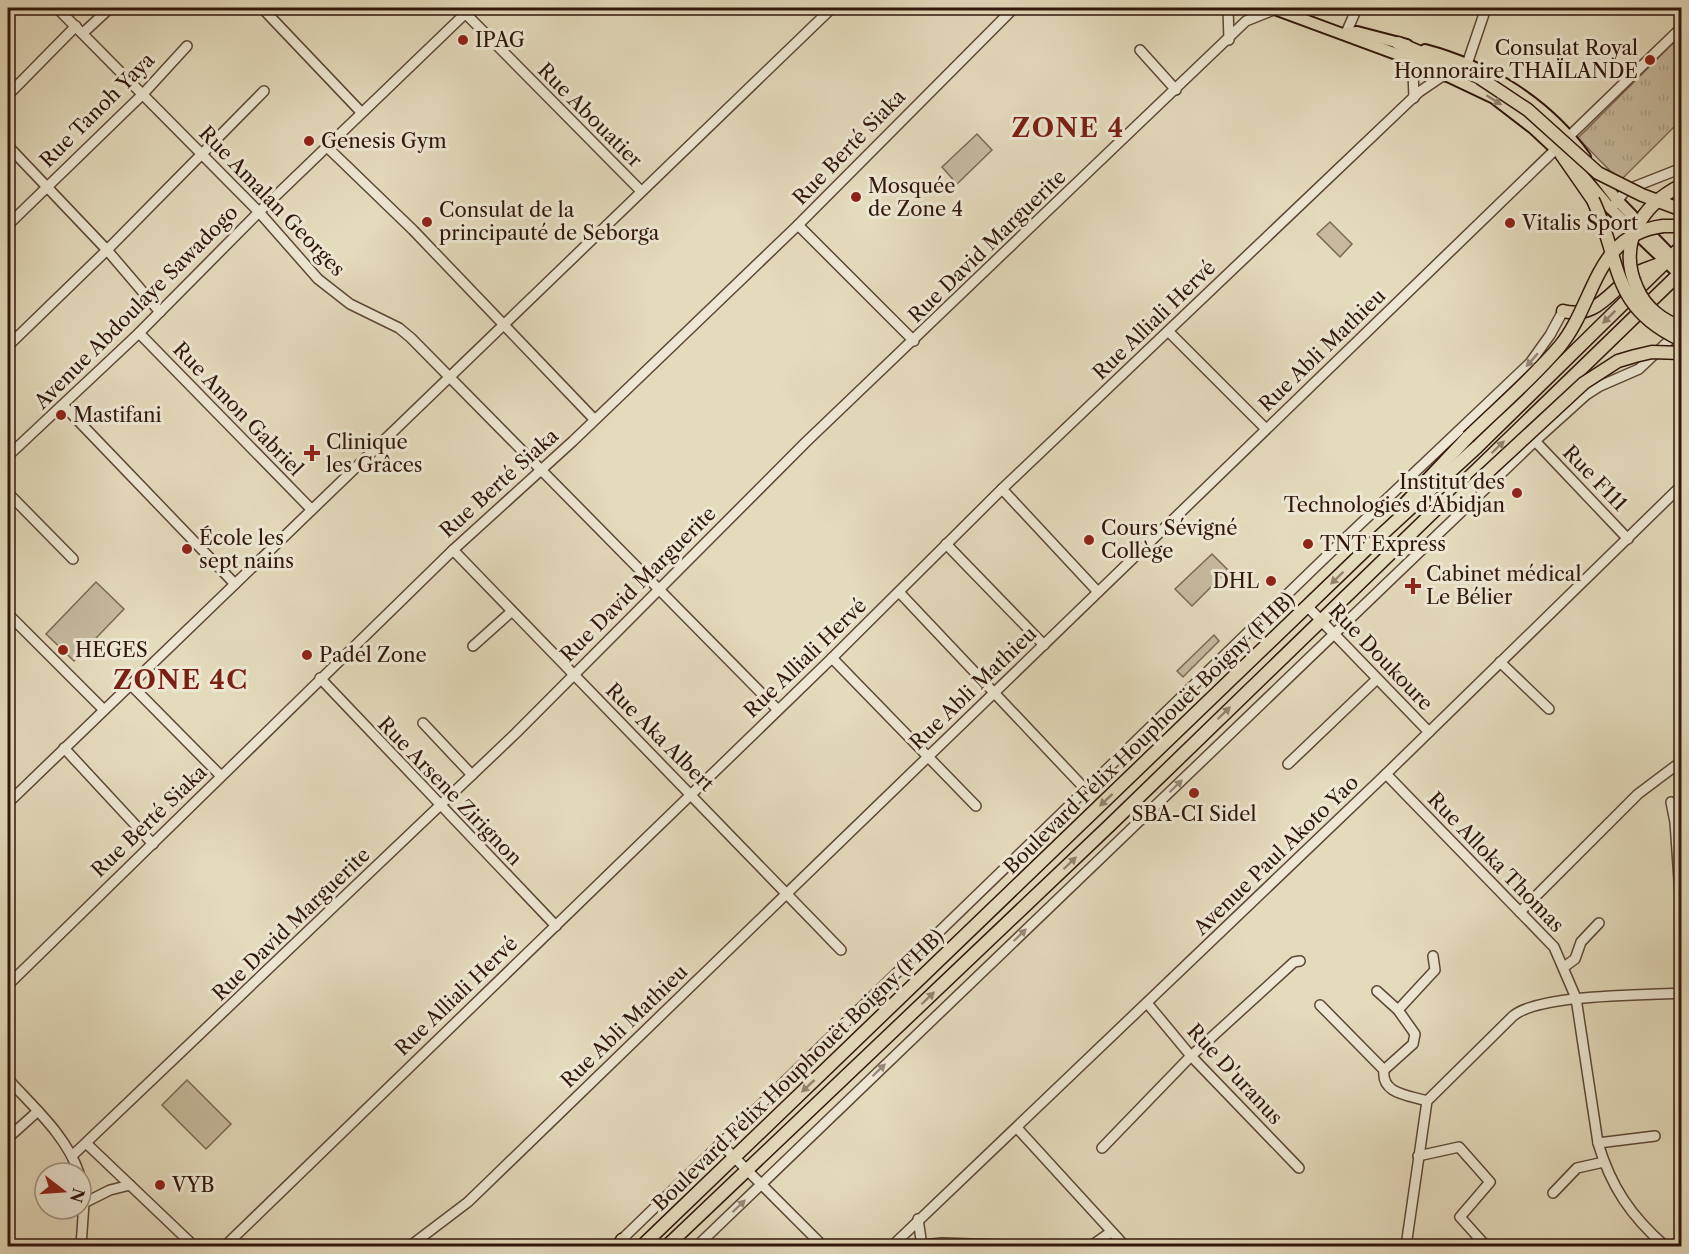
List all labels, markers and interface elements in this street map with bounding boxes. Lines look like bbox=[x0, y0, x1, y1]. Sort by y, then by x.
place label: IPAG bbox=[475, 28, 525, 52]
marker: IPAG bbox=[456, 33, 470, 47]
place label: Consulat Royal Honnoraire THAÏLANDE bbox=[1394, 36, 1638, 83]
street label: Rue Tanoh Yaya bbox=[35, 47, 160, 172]
marker: Consulat Royal Honnoraire THAÏLANDE bbox=[1643, 53, 1657, 67]
street label: Rue Abouatier bbox=[533, 58, 647, 172]
street label: Rue Berté Siaka bbox=[788, 84, 910, 210]
one-way arrow bbox=[1486, 94, 1502, 105]
district label: ZONE 4 bbox=[1011, 112, 1125, 144]
street label: Rue Amalan Georges bbox=[194, 121, 350, 281]
place label: Genesis Gym bbox=[321, 129, 447, 153]
marker: Genesis Gym bbox=[302, 134, 316, 148]
street label: Rue David Marguerite bbox=[903, 164, 1071, 328]
place label: Mosquée de Zone 4 bbox=[868, 174, 963, 221]
marker: Mosquée de Zone 4 bbox=[849, 190, 863, 204]
place label: Consulat de la principauté de Seborga bbox=[439, 198, 660, 245]
street label: Avenue Abdoulaye Sawadogo bbox=[29, 200, 243, 414]
place label: Vitalis Sport bbox=[1521, 211, 1638, 235]
marker: Consulat de la principauté de Seborga bbox=[420, 215, 434, 229]
marker: Vitalis Sport bbox=[1503, 216, 1517, 230]
street label: Rue Alliali Hervé bbox=[1088, 255, 1220, 385]
street label: Rue Abli Mathieu bbox=[1254, 283, 1390, 417]
one-way arrow bbox=[1602, 310, 1616, 324]
street label: Rue Amon Gabriel bbox=[168, 337, 308, 481]
one-way arrow bbox=[1526, 352, 1539, 367]
place label: Mastifani bbox=[73, 403, 162, 427]
marker: Mastifani bbox=[54, 408, 68, 422]
street label: Rue Berté Siaka bbox=[435, 423, 563, 542]
place label: Clinique les Grâces bbox=[326, 430, 423, 477]
street label: Rue F111 bbox=[1558, 440, 1632, 516]
one-way arrow bbox=[1490, 441, 1504, 455]
marker: Clinique les Grâces bbox=[303, 444, 321, 462]
place label: Institut des Technologies d'Abidjan bbox=[1284, 470, 1505, 517]
marker: Institut des Technologies d'Abidjan bbox=[1510, 486, 1524, 500]
street label: Rue David Marguerite bbox=[555, 501, 721, 667]
place label: Cours Sévigné Collège bbox=[1101, 516, 1237, 563]
place label: École les sept nains bbox=[199, 525, 294, 573]
place label: TNT Express bbox=[1320, 532, 1446, 556]
marker: Cours Sévigné Collège bbox=[1082, 533, 1096, 547]
marker: TNT Express bbox=[1301, 537, 1315, 551]
marker: École les sept nains bbox=[180, 542, 194, 556]
place label: Cabinet médical Le Bélier bbox=[1426, 562, 1581, 609]
place label: DHL bbox=[1213, 569, 1259, 593]
one-way arrow bbox=[1331, 570, 1345, 584]
marker: DHL bbox=[1264, 574, 1278, 588]
marker: Cabinet médical Le Bélier bbox=[1404, 577, 1422, 595]
street label: Boulevard Félix Houphouët Boigny (FHB) bbox=[999, 587, 1299, 879]
street label: Rue Alliali Hervé bbox=[739, 593, 871, 723]
street label: Rue Doukoure bbox=[1324, 599, 1438, 715]
street label: Rue Abli Mathieu bbox=[905, 621, 1041, 755]
place label: HEGES bbox=[75, 638, 148, 662]
marker: HEGES bbox=[56, 643, 70, 657]
place label: Padel Zone bbox=[319, 643, 427, 667]
marker: Padel Zone bbox=[300, 648, 314, 662]
district label: ZONE 4C bbox=[113, 664, 249, 696]
street label: Rue Aka Albert bbox=[601, 678, 719, 796]
one-way arrow bbox=[1217, 706, 1232, 720]
street label: Rue Arsene Zirignon bbox=[373, 712, 527, 870]
street label: Rue Berté Siaka bbox=[86, 760, 212, 882]
street label: Avenue Paul Akoto Yao bbox=[1188, 770, 1363, 941]
one-way arrow bbox=[1168, 779, 1183, 793]
marker: SBA-CI Sidel bbox=[1187, 786, 1201, 800]
street label: Rue Alloka Thomas bbox=[1423, 787, 1569, 937]
one-way arrow bbox=[1100, 793, 1114, 807]
place label: SBA-CI Sidel bbox=[1132, 802, 1256, 826]
street label: Rue David Marguerite bbox=[207, 842, 375, 1006]
one-way arrow bbox=[1062, 857, 1076, 871]
street label: Boulevard Félix Houphouët Boigny (FHB) bbox=[648, 924, 948, 1216]
one-way arrow bbox=[1012, 929, 1026, 943]
street label: Rue Alliali Hervé bbox=[390, 931, 522, 1061]
street label: Rue Abli Mathieu bbox=[556, 959, 692, 1093]
one-way arrow bbox=[921, 991, 936, 1005]
street label: Rue D'uranus bbox=[1182, 1019, 1288, 1129]
one-way arrow bbox=[872, 1064, 886, 1078]
one-way arrow bbox=[802, 1079, 816, 1093]
north arrow bbox=[33, 1161, 93, 1221]
place label: VYB bbox=[171, 1173, 215, 1197]
marker: VYB bbox=[153, 1178, 167, 1192]
text: N bbox=[66, 1186, 89, 1205]
one-way arrow bbox=[731, 1199, 745, 1213]

